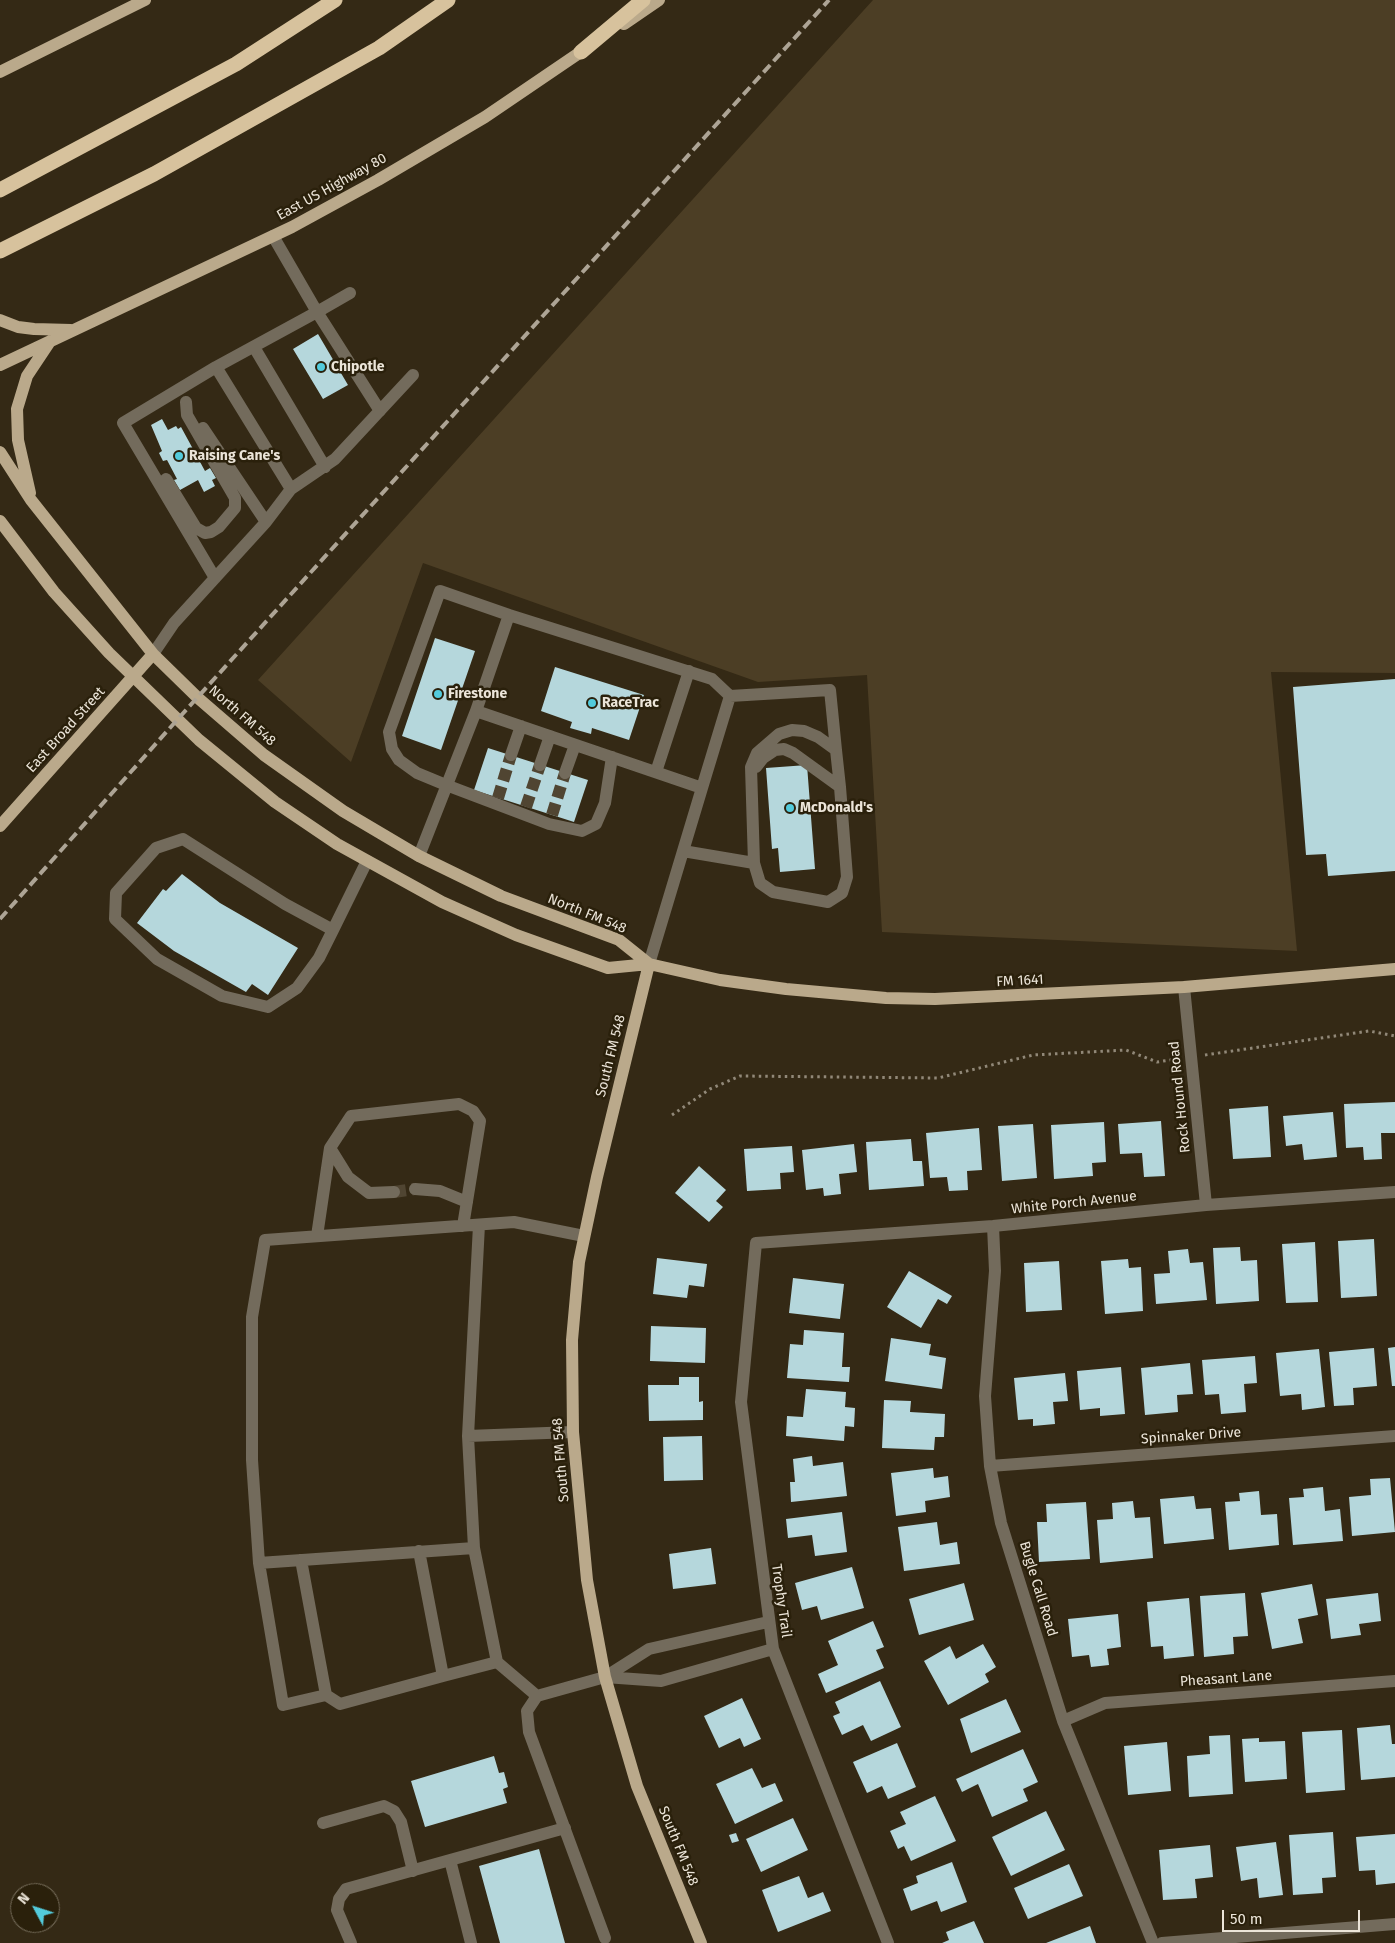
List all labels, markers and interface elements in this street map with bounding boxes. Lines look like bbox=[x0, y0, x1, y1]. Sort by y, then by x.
street label: East US Highway 80 bbox=[274, 150, 390, 224]
place label: Chipotle bbox=[331, 359, 385, 375]
marker: Chipotle bbox=[315, 361, 327, 373]
place label: Raising Cane's bbox=[189, 448, 280, 464]
marker: Raising Cane's bbox=[173, 450, 185, 462]
street label: North FM 548 bbox=[205, 682, 279, 750]
street label: East Broad Street bbox=[23, 684, 109, 776]
place label: Firestone bbox=[448, 686, 507, 702]
marker: Firestone bbox=[432, 688, 444, 700]
place label: RaceTrac bbox=[602, 695, 659, 711]
marker: RaceTrac bbox=[586, 697, 598, 709]
place label: McDonald's bbox=[800, 800, 873, 816]
marker: McDonald's bbox=[784, 802, 796, 814]
street label: North FM 548 bbox=[545, 891, 629, 937]
street label: FM 1641 bbox=[996, 971, 1044, 991]
street label: South FM 548 bbox=[593, 1013, 629, 1099]
street label: Rock Hound Road bbox=[1166, 1040, 1194, 1154]
street label: White Porch Avenue bbox=[1011, 1188, 1137, 1218]
street label: South FM 548 bbox=[549, 1417, 573, 1503]
street label: Spinnaker Drive bbox=[1140, 1424, 1242, 1448]
street label: Bugle Call Road bbox=[1016, 1539, 1060, 1639]
street label: Trophy Trail bbox=[768, 1563, 794, 1639]
street label: Pheasant Lane bbox=[1179, 1667, 1273, 1691]
street label: South FM 548 bbox=[654, 1804, 702, 1888]
north arrow bbox=[10, 1883, 60, 1933]
text: N bbox=[14, 1890, 33, 1908]
scale bar bbox=[1225, 1900, 1362, 1932]
text: 50 m bbox=[1230, 1910, 1263, 1928]

